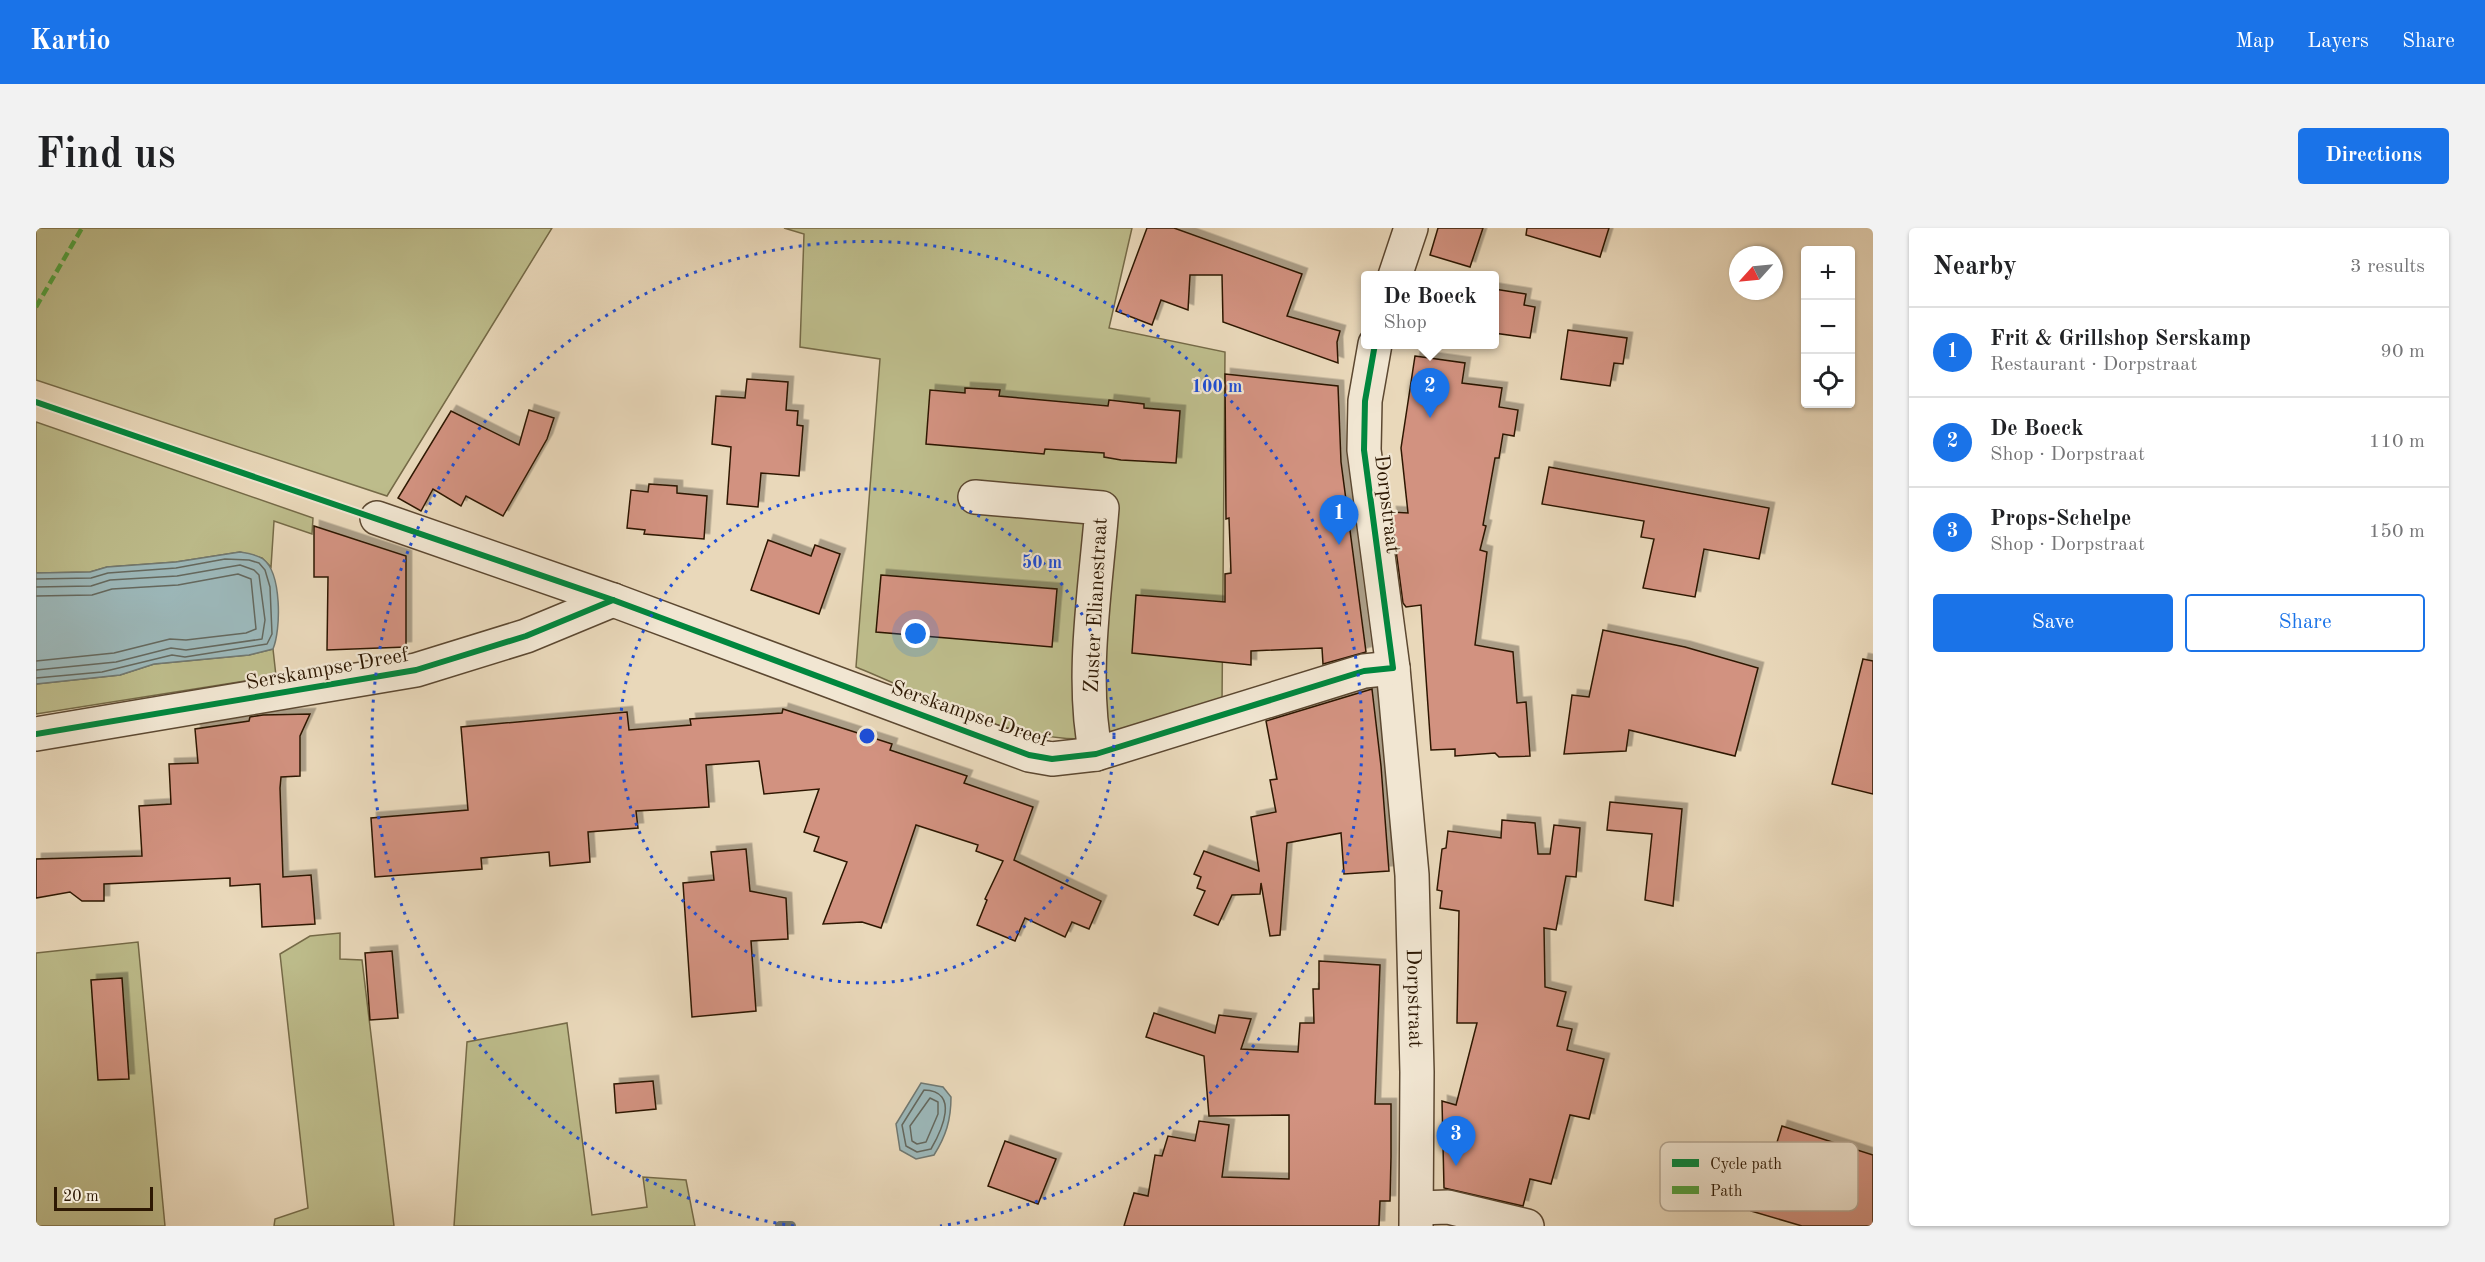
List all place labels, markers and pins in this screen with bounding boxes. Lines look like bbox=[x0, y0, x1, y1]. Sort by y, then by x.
pin: 2 bbox=[1410, 368, 1450, 418]
pin: 1 bbox=[1320, 496, 1358, 545]
centre of rings bbox=[857, 726, 877, 746]
pin: 3 bbox=[1436, 1116, 1476, 1166]

